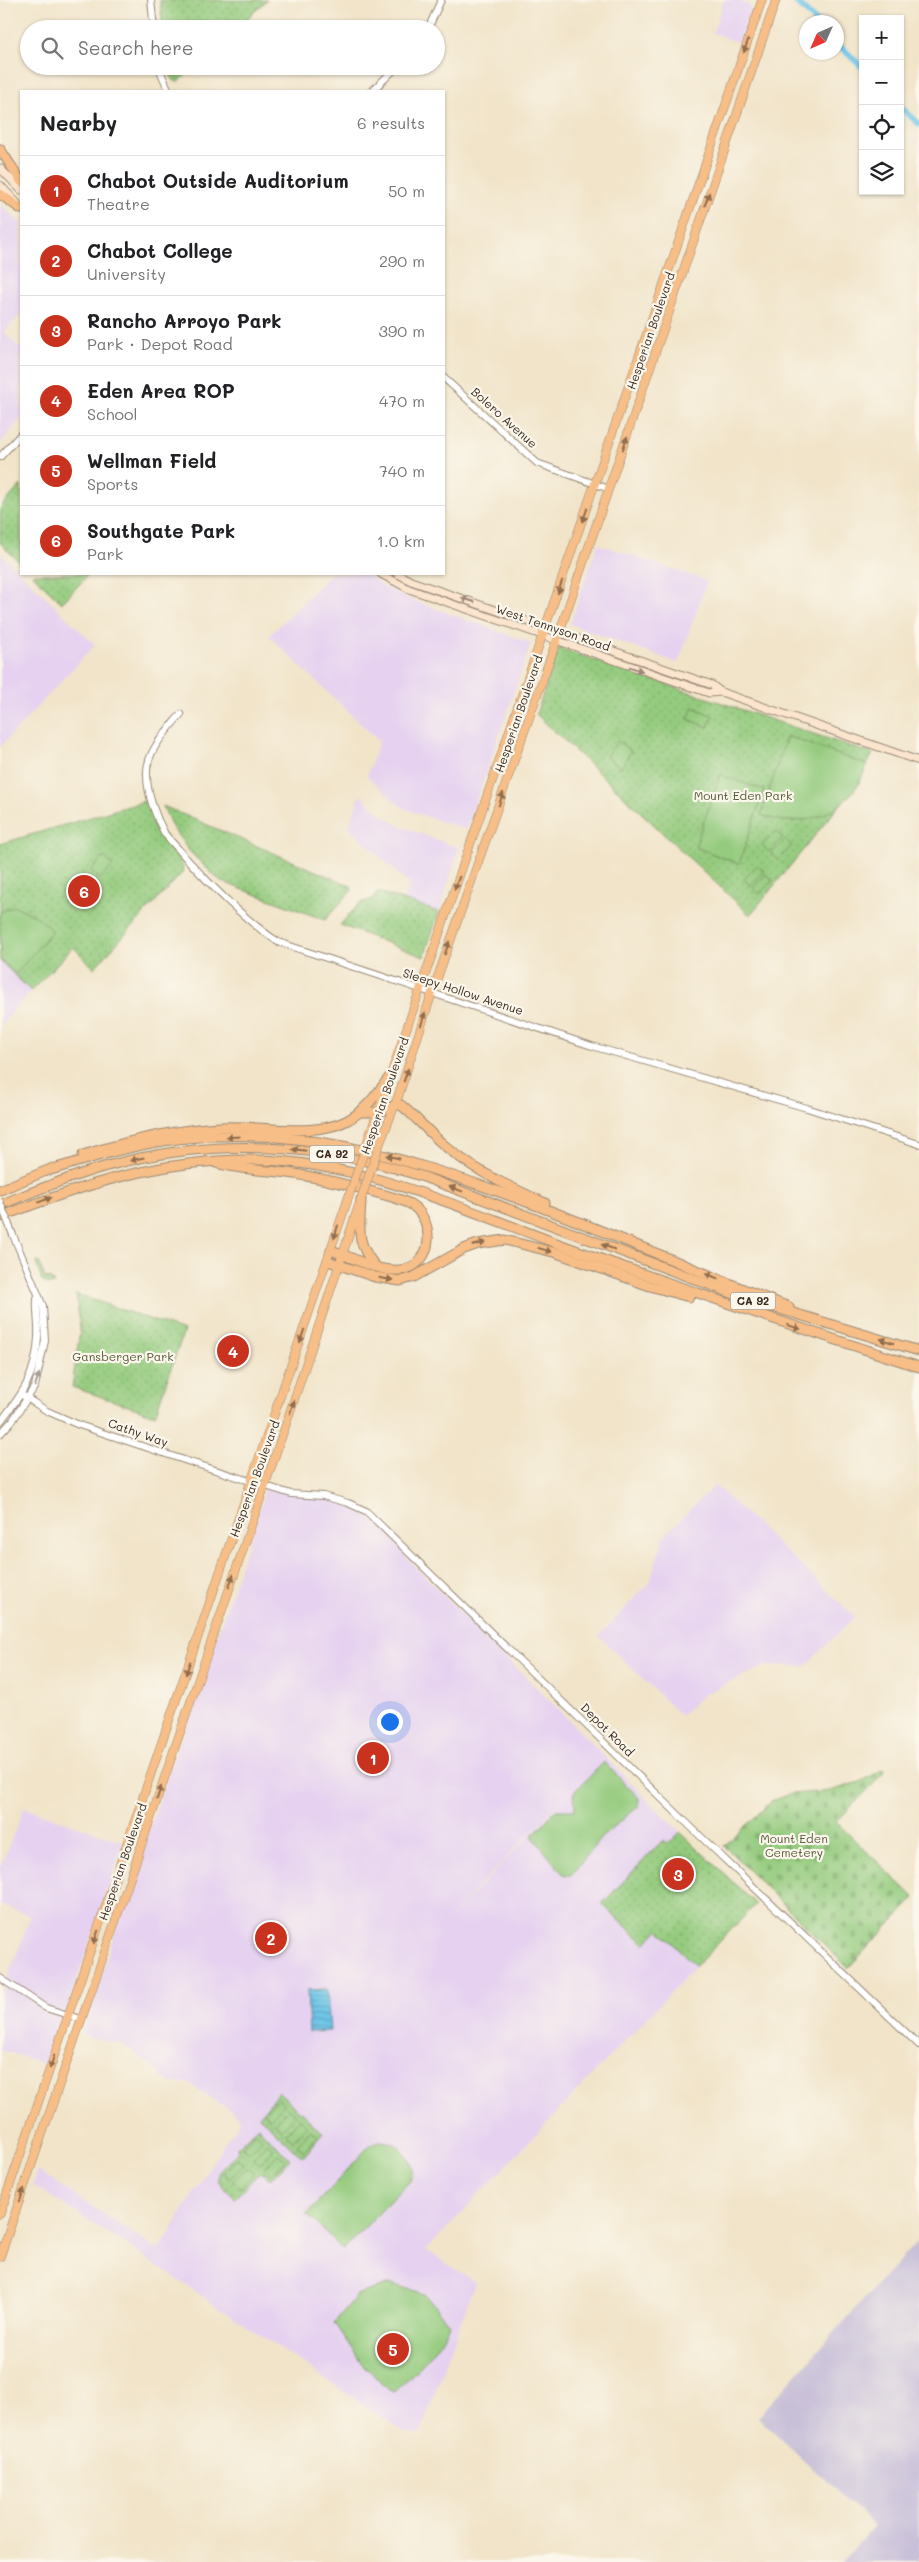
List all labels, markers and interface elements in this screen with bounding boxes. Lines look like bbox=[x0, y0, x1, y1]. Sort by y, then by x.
north arrow bbox=[799, 15, 844, 60]
map controls bbox=[859, 15, 904, 195]
button: + bbox=[859, 15, 904, 60]
search box bbox=[20, 20, 445, 75]
icon: search bbox=[38, 34, 66, 62]
text: Search here bbox=[78, 35, 194, 60]
one-way arrow bbox=[742, 39, 750, 54]
button: − bbox=[859, 60, 904, 105]
button: locate bbox=[859, 105, 904, 150]
text: Nearby bbox=[40, 109, 117, 136]
text: 6 results bbox=[357, 112, 425, 133]
button: layers bbox=[859, 150, 904, 195]
text: Chabot Outside Auditorium bbox=[87, 168, 348, 193]
text: 1 bbox=[52, 180, 60, 201]
text: 50 m bbox=[388, 180, 425, 201]
one-way arrow bbox=[704, 191, 712, 206]
text: Theatre bbox=[87, 193, 150, 214]
text: Chabot College bbox=[87, 238, 233, 263]
text: 2 bbox=[52, 250, 60, 271]
text: 290 m bbox=[379, 250, 425, 271]
text: University bbox=[87, 263, 166, 284]
street label: Hesperian Boulevard bbox=[622, 269, 678, 392]
text: Rancho Arroyo Park bbox=[87, 308, 282, 333]
text: 3 bbox=[51, 320, 61, 341]
text: 390 m bbox=[378, 320, 425, 341]
text: Park · Depot Road bbox=[87, 333, 233, 354]
text: Eden Area ROP bbox=[87, 378, 235, 403]
street label: Bolero Avenue bbox=[468, 383, 541, 451]
text: 4 bbox=[51, 390, 61, 411]
text: 470 m bbox=[379, 390, 425, 411]
text: School bbox=[87, 403, 137, 424]
one-way arrow bbox=[622, 435, 629, 450]
text: Wellman Field bbox=[87, 448, 216, 473]
text: 5 bbox=[51, 460, 61, 481]
text: 740 m bbox=[379, 460, 425, 481]
text: Sports bbox=[87, 473, 138, 494]
one-way arrow bbox=[581, 508, 588, 523]
text: Southgate Park bbox=[87, 518, 235, 543]
text: 6 bbox=[51, 530, 61, 551]
text: 1.0 km bbox=[377, 530, 425, 551]
text: Park bbox=[87, 543, 123, 564]
one-way arrow bbox=[556, 580, 564, 595]
one-way arrow bbox=[460, 595, 475, 603]
street label: West Tennyson Road bbox=[494, 600, 613, 654]
street label: Hesperian Boulevard bbox=[490, 652, 546, 775]
one-way arrow bbox=[628, 665, 643, 673]
park label: Mount Eden Park bbox=[694, 787, 792, 803]
one-way arrow bbox=[498, 792, 505, 807]
pin: 6 bbox=[68, 872, 100, 910]
one-way arrow bbox=[453, 876, 460, 891]
one-way arrow bbox=[444, 941, 451, 956]
street label: Sleepy Hollow Avenue bbox=[401, 964, 526, 1018]
one-way arrow bbox=[420, 1012, 428, 1027]
street label: Hesperian Boulevard bbox=[356, 1034, 412, 1157]
one-way arrow bbox=[403, 1068, 410, 1083]
one-way arrow bbox=[225, 1133, 241, 1141]
one-way arrow bbox=[291, 1145, 307, 1153]
road number: CA 92 bbox=[310, 1146, 354, 1162]
one-way arrow bbox=[386, 1152, 401, 1160]
one-way arrow bbox=[129, 1155, 145, 1163]
one-way arrow bbox=[448, 1185, 463, 1193]
one-way arrow bbox=[38, 1195, 53, 1203]
one-way arrow bbox=[332, 1225, 340, 1240]
one-way arrow bbox=[471, 1240, 486, 1248]
one-way arrow bbox=[601, 1242, 615, 1250]
one-way arrow bbox=[538, 1246, 553, 1254]
one-way arrow bbox=[705, 1271, 719, 1279]
one-way arrow bbox=[378, 1276, 394, 1284]
road number: CA 92 bbox=[730, 1292, 776, 1310]
one-way arrow bbox=[787, 1323, 802, 1331]
one-way arrow bbox=[298, 1329, 306, 1344]
pin: 4 bbox=[217, 1332, 249, 1370]
one-way arrow bbox=[879, 1337, 894, 1345]
park label: Gansberger Park bbox=[72, 1348, 174, 1364]
one-way arrow bbox=[34, 1372, 41, 1387]
one-way arrow bbox=[289, 1399, 296, 1414]
street label: Cathy Way bbox=[106, 1414, 170, 1450]
street label: Hesperian Boulevard bbox=[225, 1418, 283, 1539]
one-way arrow bbox=[228, 1573, 235, 1588]
one-way arrow bbox=[184, 1660, 192, 1675]
street label: Depot Road bbox=[578, 1699, 638, 1760]
your location bbox=[377, 1709, 403, 1735]
pin: 1 bbox=[357, 1739, 389, 1777]
one-way arrow bbox=[155, 1785, 163, 1800]
street label: Hesperian Boulevard bbox=[94, 1800, 150, 1923]
park label: Mount Eden Cemetery bbox=[760, 1830, 828, 1860]
pin: 3 bbox=[662, 1855, 694, 1893]
pin: 2 bbox=[255, 1919, 287, 1957]
one-way arrow bbox=[91, 1930, 99, 1945]
one-way arrow bbox=[48, 2054, 56, 2069]
one-way arrow bbox=[18, 2187, 26, 2202]
pin: 5 bbox=[377, 2330, 409, 2368]

